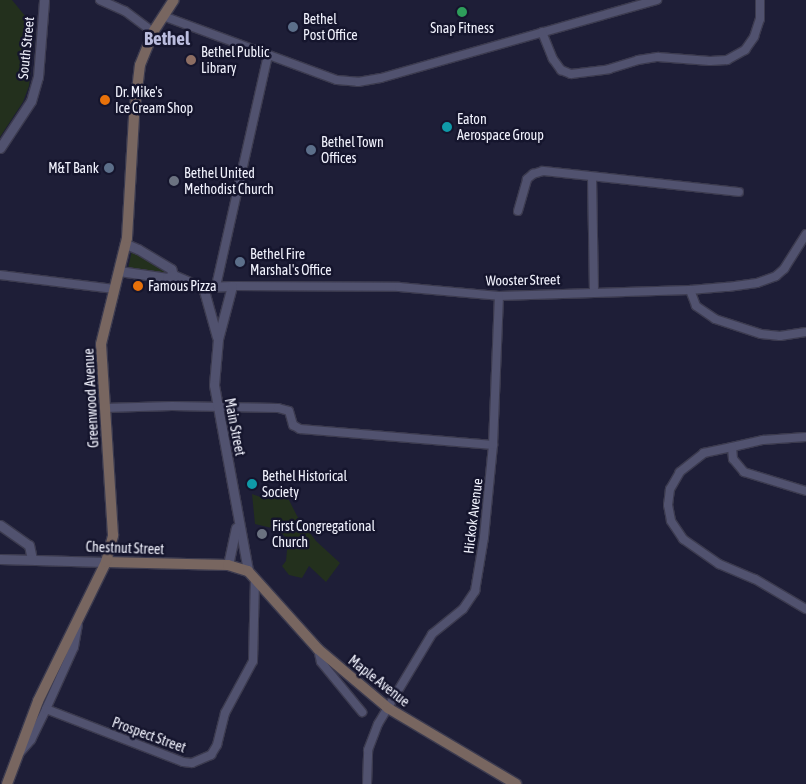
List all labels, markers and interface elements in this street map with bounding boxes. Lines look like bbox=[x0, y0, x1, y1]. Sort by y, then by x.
marker: Snap Fitness bbox=[456, 6, 468, 18]
place label: Bethel Post Office bbox=[303, 11, 358, 44]
street label: South Street bbox=[14, 16, 38, 80]
place label: Snap Fitness bbox=[430, 20, 494, 36]
marker: Bethel Post Office bbox=[287, 21, 299, 33]
district label: Bethel bbox=[144, 28, 190, 50]
place label: Bethel Public Library bbox=[201, 44, 269, 76]
marker: Bethel Public Library bbox=[185, 54, 197, 66]
place label: Dr. Mike's Ice Cream Shop bbox=[115, 84, 193, 116]
marker: Dr. Mike's Ice Cream Shop bbox=[99, 94, 111, 106]
place label: Eaton Aerospace Group bbox=[457, 111, 544, 144]
marker: Eaton Aerospace Group bbox=[441, 121, 453, 133]
place label: Bethel Town Offices bbox=[321, 134, 384, 166]
marker: Bethel Town Offices bbox=[305, 144, 317, 156]
place label: M&T Bank bbox=[48, 160, 99, 176]
marker: M&T Bank bbox=[103, 162, 115, 174]
place label: Bethel United Methodist Church bbox=[184, 165, 274, 198]
marker: Bethel United Methodist Church bbox=[168, 175, 180, 187]
place label: Bethel Fire Marshal's Office bbox=[250, 246, 332, 278]
marker: Bethel Fire Marshal's Office bbox=[234, 256, 246, 268]
street label: Wooster Street bbox=[485, 271, 561, 289]
place label: Famous Pizza bbox=[148, 278, 217, 294]
marker: Famous Pizza bbox=[132, 280, 144, 292]
street label: Greenwood Avenue bbox=[80, 348, 102, 448]
street label: Main Street bbox=[221, 397, 249, 457]
place label: Bethel Historical Society bbox=[262, 468, 347, 501]
street label: Hickok Avenue bbox=[460, 477, 486, 555]
marker: Bethel Historical Society bbox=[246, 478, 258, 490]
place label: First Congregational Church bbox=[272, 518, 375, 550]
marker: First Congregational Church bbox=[256, 528, 268, 540]
street label: Chestnut Street bbox=[85, 538, 165, 558]
street label: Maple Avenue bbox=[345, 652, 413, 710]
street label: Prospect Street bbox=[110, 714, 188, 756]

